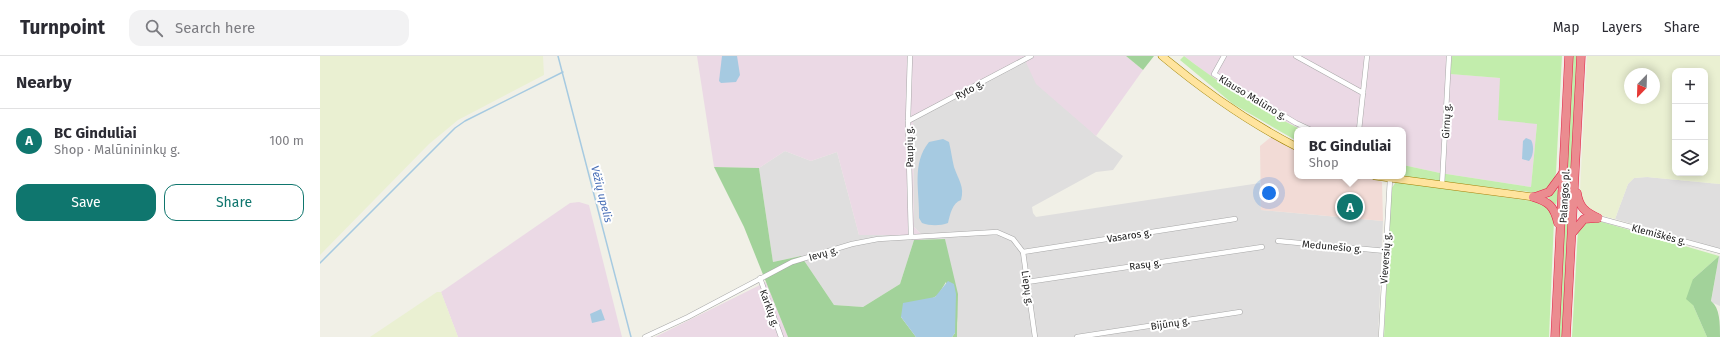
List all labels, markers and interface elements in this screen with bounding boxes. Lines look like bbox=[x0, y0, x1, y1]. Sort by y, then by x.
search box bbox=[129, 10, 409, 46]
text: Turnpoint bbox=[20, 16, 105, 39]
icon: search bbox=[143, 17, 165, 39]
text: Search here bbox=[175, 19, 255, 37]
text: Map bbox=[1553, 19, 1579, 36]
text: Layers bbox=[1601, 19, 1642, 36]
text: Share bbox=[1664, 19, 1700, 36]
north arrow bbox=[1624, 68, 1660, 104]
map controls bbox=[1672, 68, 1708, 176]
button: + bbox=[1672, 68, 1708, 104]
text: Nearby bbox=[16, 72, 71, 93]
street label: Klauso Malūno g. bbox=[1216, 73, 1289, 123]
street label: Ryto g. bbox=[953, 77, 986, 102]
street label: Girnų g. bbox=[1440, 103, 1454, 139]
button: − bbox=[1672, 104, 1708, 140]
text: BC Ginduliai bbox=[54, 124, 137, 142]
street label: Paupių g. bbox=[904, 126, 916, 168]
popup bbox=[1294, 127, 1406, 179]
text: A bbox=[25, 133, 33, 148]
text: 100 m bbox=[269, 133, 304, 148]
text: BC Ginduliai bbox=[1309, 137, 1391, 155]
button: layers bbox=[1672, 140, 1708, 176]
text: Shop · Malūnininkų g. bbox=[54, 142, 180, 157]
text: Shop bbox=[1309, 155, 1339, 170]
water label: Vėžių upelis bbox=[588, 164, 615, 224]
street label: Palangos pl. bbox=[1558, 169, 1572, 223]
your location bbox=[1259, 183, 1279, 203]
button: Save bbox=[16, 184, 156, 221]
button: Share bbox=[164, 184, 304, 221]
pin: A bbox=[1337, 192, 1363, 222]
street label: Klemiškės g. bbox=[1630, 222, 1687, 248]
street label: Vasaros g. bbox=[1106, 227, 1152, 245]
street label: Vieversių g. bbox=[1378, 232, 1394, 284]
street label: Medunešio g. bbox=[1302, 238, 1362, 256]
street label: Ievų g. bbox=[808, 244, 839, 264]
street label: Rasų g. bbox=[1128, 257, 1162, 273]
street label: Liepų g. bbox=[1019, 270, 1035, 306]
street label: Karklų g. bbox=[757, 288, 781, 329]
street label: Bijūnų g. bbox=[1150, 315, 1191, 333]

